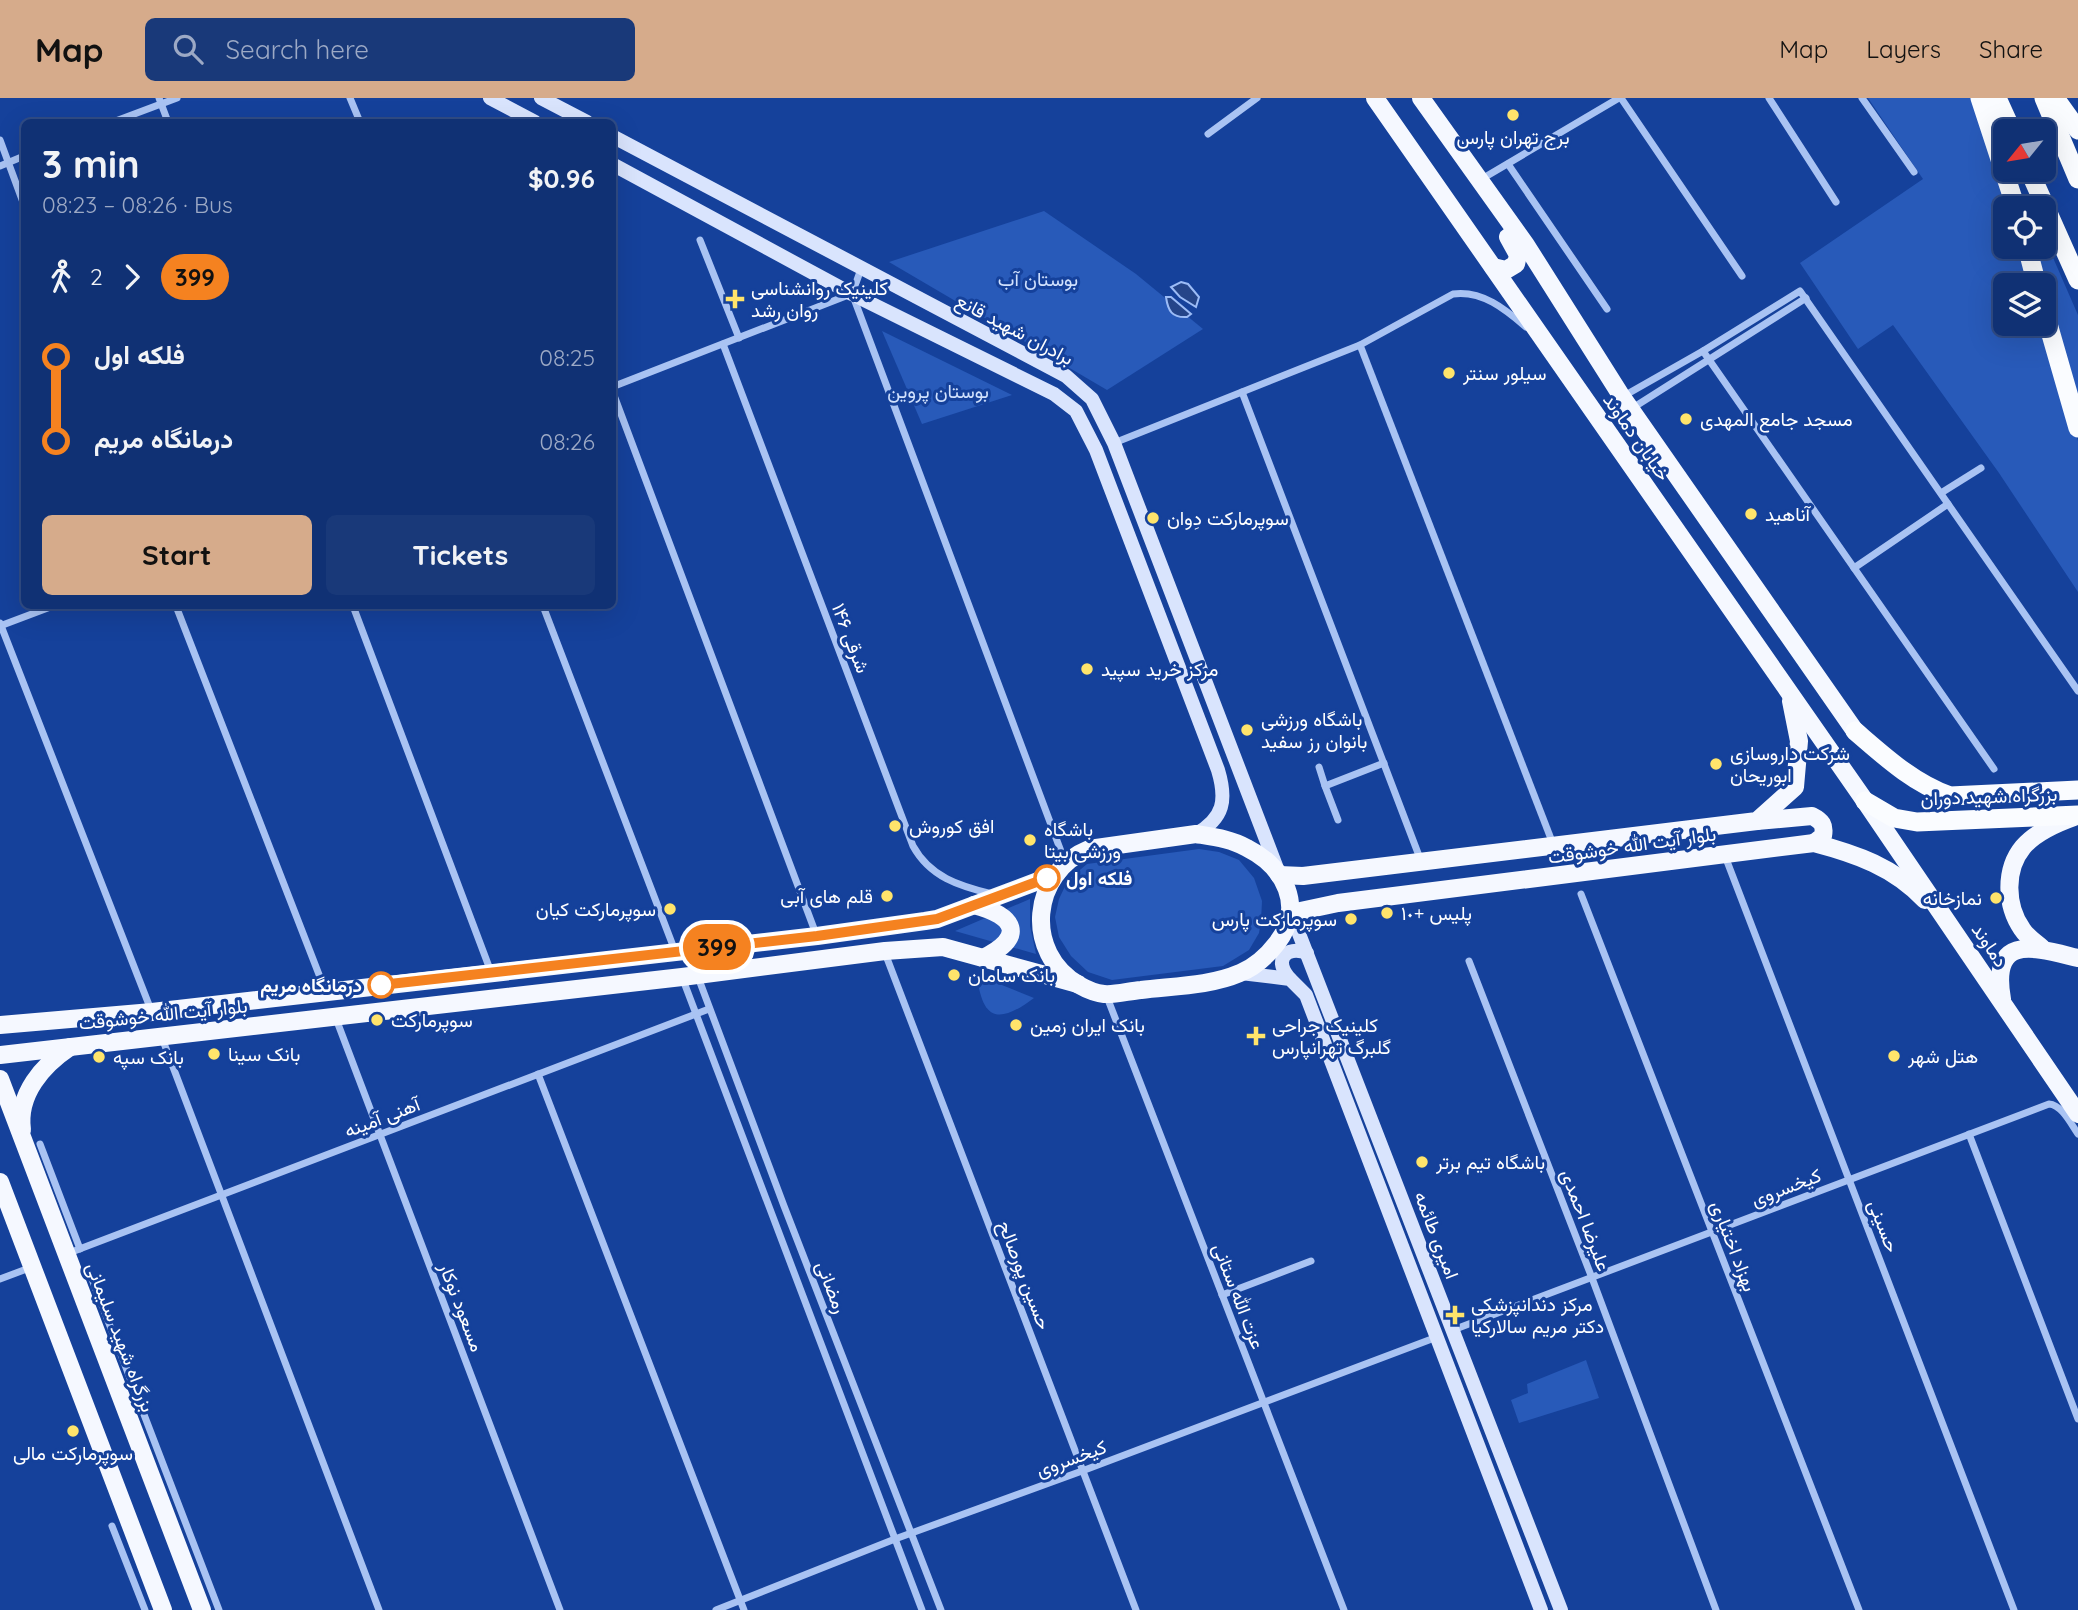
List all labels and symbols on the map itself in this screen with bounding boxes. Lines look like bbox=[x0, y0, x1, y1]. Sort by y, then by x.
marker: برج تهران پارس bbox=[1505, 107, 1521, 123]
north arrow bbox=[1993, 119, 2056, 182]
place label: برج تهران پارس bbox=[1457, 125, 1569, 151]
park label: بوستان آب bbox=[998, 267, 1078, 291]
place label: کلینیک روانشناسی روان رشد bbox=[751, 276, 888, 322]
street label: برادران شهید قانع bbox=[951, 288, 1078, 372]
marker: کلینیک روانشناسی روان رشد bbox=[725, 289, 745, 309]
place label: سیلور سنتر bbox=[1462, 361, 1547, 385]
marker: سیلور سنتر bbox=[1441, 365, 1457, 381]
park label: بوستان پروین bbox=[887, 379, 989, 405]
street label: خیابان دماوند bbox=[1598, 389, 1676, 485]
place label: مسجد جامع المهدی bbox=[1700, 407, 1853, 433]
marker: مسجد جامع المهدی bbox=[1678, 411, 1694, 427]
place label: آناهید bbox=[1765, 502, 1812, 526]
place label: سوپرمارکت دِوان bbox=[1167, 506, 1289, 532]
marker: آناهید bbox=[1743, 506, 1759, 522]
marker: سوپرمارکت دِوان bbox=[1145, 510, 1161, 526]
street label: ۱۴۶ شرقی bbox=[827, 600, 875, 676]
place label: مرکز خرید سپید bbox=[1101, 657, 1218, 683]
marker: مرکز خرید سپید bbox=[1079, 661, 1095, 677]
place label: باشگاه ورزشی بانوان رز سفید bbox=[1261, 707, 1367, 753]
marker: باشگاه ورزشی بانوان رز سفید bbox=[1239, 722, 1255, 738]
place label: شرکت داروسازی ابوریحان bbox=[1730, 741, 1850, 787]
marker: شرکت داروسازی ابوریحان bbox=[1708, 756, 1724, 772]
street label: بزرگراه شهید دوران bbox=[1920, 782, 2058, 810]
place label: افق کوروش bbox=[909, 814, 994, 838]
place label: باشگاه ورزشی بیتا bbox=[1044, 817, 1121, 863]
marker: افق کوروش bbox=[887, 818, 903, 834]
street label: بلوار آیت الله خوشوقت bbox=[1546, 821, 1718, 869]
marker: باشگاه ورزشی بیتا bbox=[1022, 832, 1038, 848]
marker: فلکه اول bbox=[1034, 865, 1060, 891]
place label: فلکه اول bbox=[1066, 866, 1133, 891]
place label: قلم های آبی bbox=[780, 884, 873, 909]
place label: نمازخانه bbox=[1923, 886, 1982, 910]
marker: قلم های آبی bbox=[879, 888, 895, 904]
marker: نمازخانه bbox=[1988, 890, 2004, 906]
place label: سوپرمارکت کیان bbox=[536, 897, 656, 923]
marker: سوپرمارکت کیان bbox=[662, 901, 678, 917]
place label: پلیس +١٠ bbox=[1401, 901, 1472, 927]
marker: پلیس +١٠ bbox=[1379, 905, 1395, 921]
place label: سوپرمارکت پارس bbox=[1212, 907, 1337, 933]
marker: سوپرمارکت پارس bbox=[1343, 911, 1359, 927]
street label: دماوند bbox=[1967, 918, 2013, 972]
line badge: 399 bbox=[677, 924, 757, 970]
place label: بانک سامان bbox=[968, 963, 1055, 987]
marker: بانک سامان bbox=[946, 967, 962, 983]
marker: درمانگاه مریم bbox=[368, 972, 394, 998]
place label: درمانگاه مریم bbox=[260, 973, 362, 998]
street label: بلوار آیت الله خوشوقت bbox=[77, 993, 249, 1035]
place label: سوپرمارکت bbox=[391, 1008, 473, 1034]
marker: سوپرمارکت bbox=[369, 1012, 385, 1028]
place label: بانک ایران زمین bbox=[1030, 1013, 1145, 1037]
place label: کلینیک جراحی گلبرگ تهرانپارس bbox=[1272, 1013, 1391, 1061]
marker: بانک ایران زمین bbox=[1008, 1017, 1024, 1033]
marker: کلینیک جراحی گلبرگ تهرانپارس bbox=[1246, 1026, 1266, 1046]
place label: بانک سینا bbox=[228, 1042, 300, 1066]
place label: هتل شهر bbox=[1907, 1044, 1978, 1068]
place label: بانک سپه bbox=[113, 1045, 184, 1071]
marker: بانک سینا bbox=[206, 1046, 222, 1062]
marker: هتل شهر bbox=[1886, 1048, 1902, 1064]
marker: بانک سپه bbox=[91, 1049, 107, 1065]
street label: آهنی آمینه bbox=[341, 1091, 425, 1142]
place label: باشگاه تیم برتر bbox=[1435, 1150, 1545, 1175]
marker: باشگاه تیم برتر bbox=[1414, 1154, 1430, 1170]
street label: کیخسروی bbox=[1748, 1163, 1824, 1211]
street label: علیرضا احمدی bbox=[1556, 1166, 1616, 1274]
street label: امیری طائمه bbox=[1409, 1188, 1465, 1282]
street label: حسینی bbox=[1863, 1196, 1905, 1256]
street label: بهزاد اختیاری bbox=[1706, 1197, 1762, 1295]
street label: حسین پورصالح bbox=[991, 1217, 1057, 1334]
street label: عزت الله ستانی bbox=[1208, 1240, 1270, 1352]
street label: رمضانی bbox=[811, 1257, 853, 1317]
street label: مسعود نوکار bbox=[434, 1258, 490, 1355]
street label: بزرگراه شهید سلیمانی bbox=[81, 1259, 161, 1415]
place label: مرکز دندانپزشکی دکتر مریم سالارکیا bbox=[1471, 1292, 1604, 1339]
marker: مرکز دندانپزشکی دکتر مریم سالارکیا bbox=[1445, 1305, 1465, 1325]
marker: سوپرمارکت مالی bbox=[65, 1423, 81, 1439]
street label: کیخسروی bbox=[1032, 1434, 1110, 1482]
place label: سوپرمارکت مالی bbox=[13, 1441, 133, 1467]

